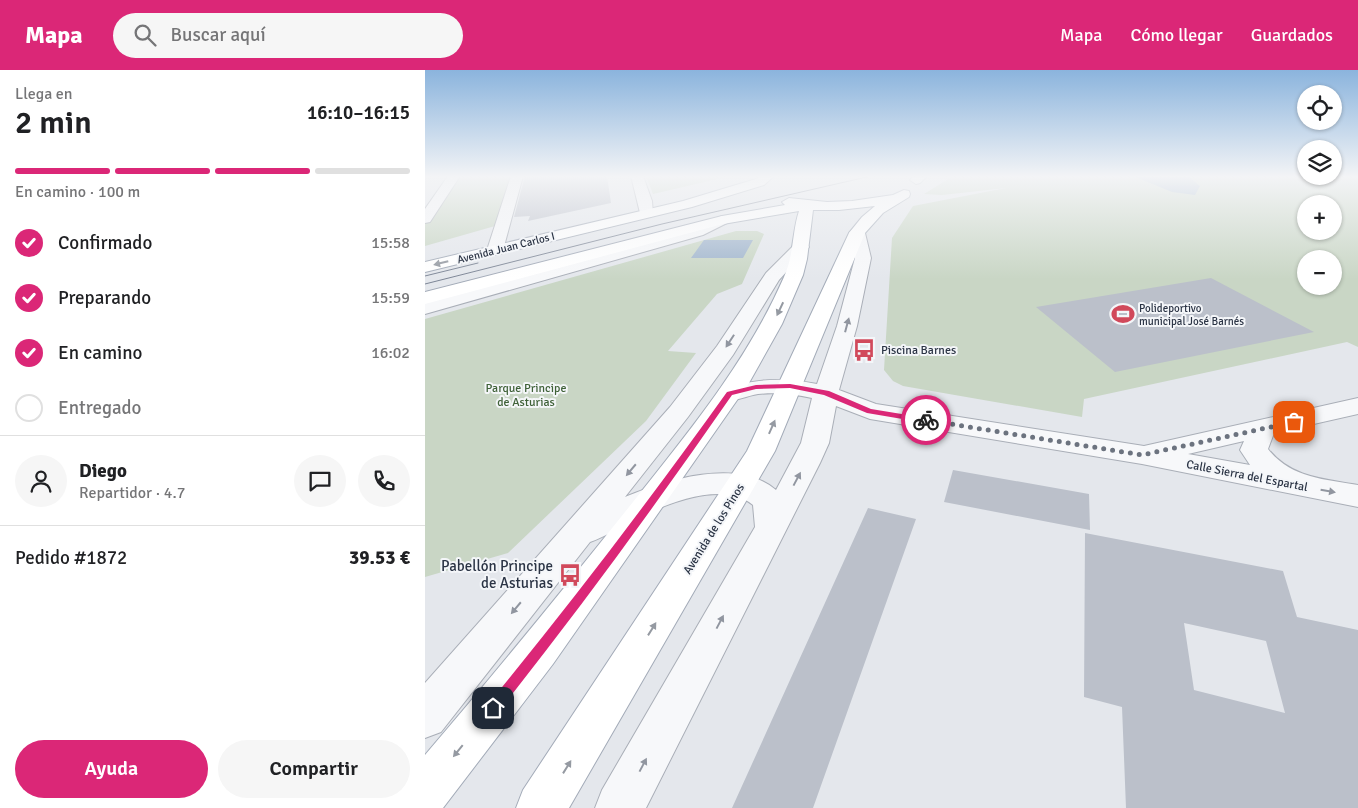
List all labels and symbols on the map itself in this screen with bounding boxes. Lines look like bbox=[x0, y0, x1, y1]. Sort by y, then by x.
street label: Avenida Juan Carlos I bbox=[456, 230, 556, 266]
one-way arrow bbox=[434, 259, 449, 267]
sports icon: Polideportivo municipal José Barnés bbox=[1110, 301, 1136, 327]
one-way arrow bbox=[775, 302, 783, 316]
place label: Polideportivo municipal José Barnés bbox=[1139, 302, 1244, 328]
one-way arrow bbox=[843, 317, 851, 333]
one-way arrow bbox=[726, 335, 735, 348]
bus stop icon: Piscina Barnes bbox=[851, 337, 877, 363]
place label: Piscina Barnes bbox=[881, 343, 956, 358]
park label: Parque Principe de Asturias bbox=[486, 381, 566, 410]
courier bbox=[901, 395, 951, 445]
pin bbox=[1273, 401, 1315, 443]
one-way arrow bbox=[768, 420, 776, 434]
street label: Calle Sierra del Espartal bbox=[1185, 457, 1310, 495]
one-way arrow bbox=[625, 463, 636, 476]
one-way arrow bbox=[793, 472, 802, 486]
street label: Avenida de los Pinos bbox=[680, 481, 748, 577]
one-way arrow bbox=[1320, 487, 1336, 495]
place label: Pabellón Principe de Asturias bbox=[441, 557, 553, 592]
bus stop icon: Pabellón Principe de Asturias bbox=[557, 562, 583, 588]
one-way arrow bbox=[510, 601, 521, 614]
one-way arrow bbox=[716, 615, 724, 629]
one-way arrow bbox=[648, 622, 657, 635]
pin bbox=[472, 687, 514, 729]
one-way arrow bbox=[452, 745, 463, 758]
one-way arrow bbox=[639, 758, 647, 772]
one-way arrow bbox=[562, 760, 571, 773]

